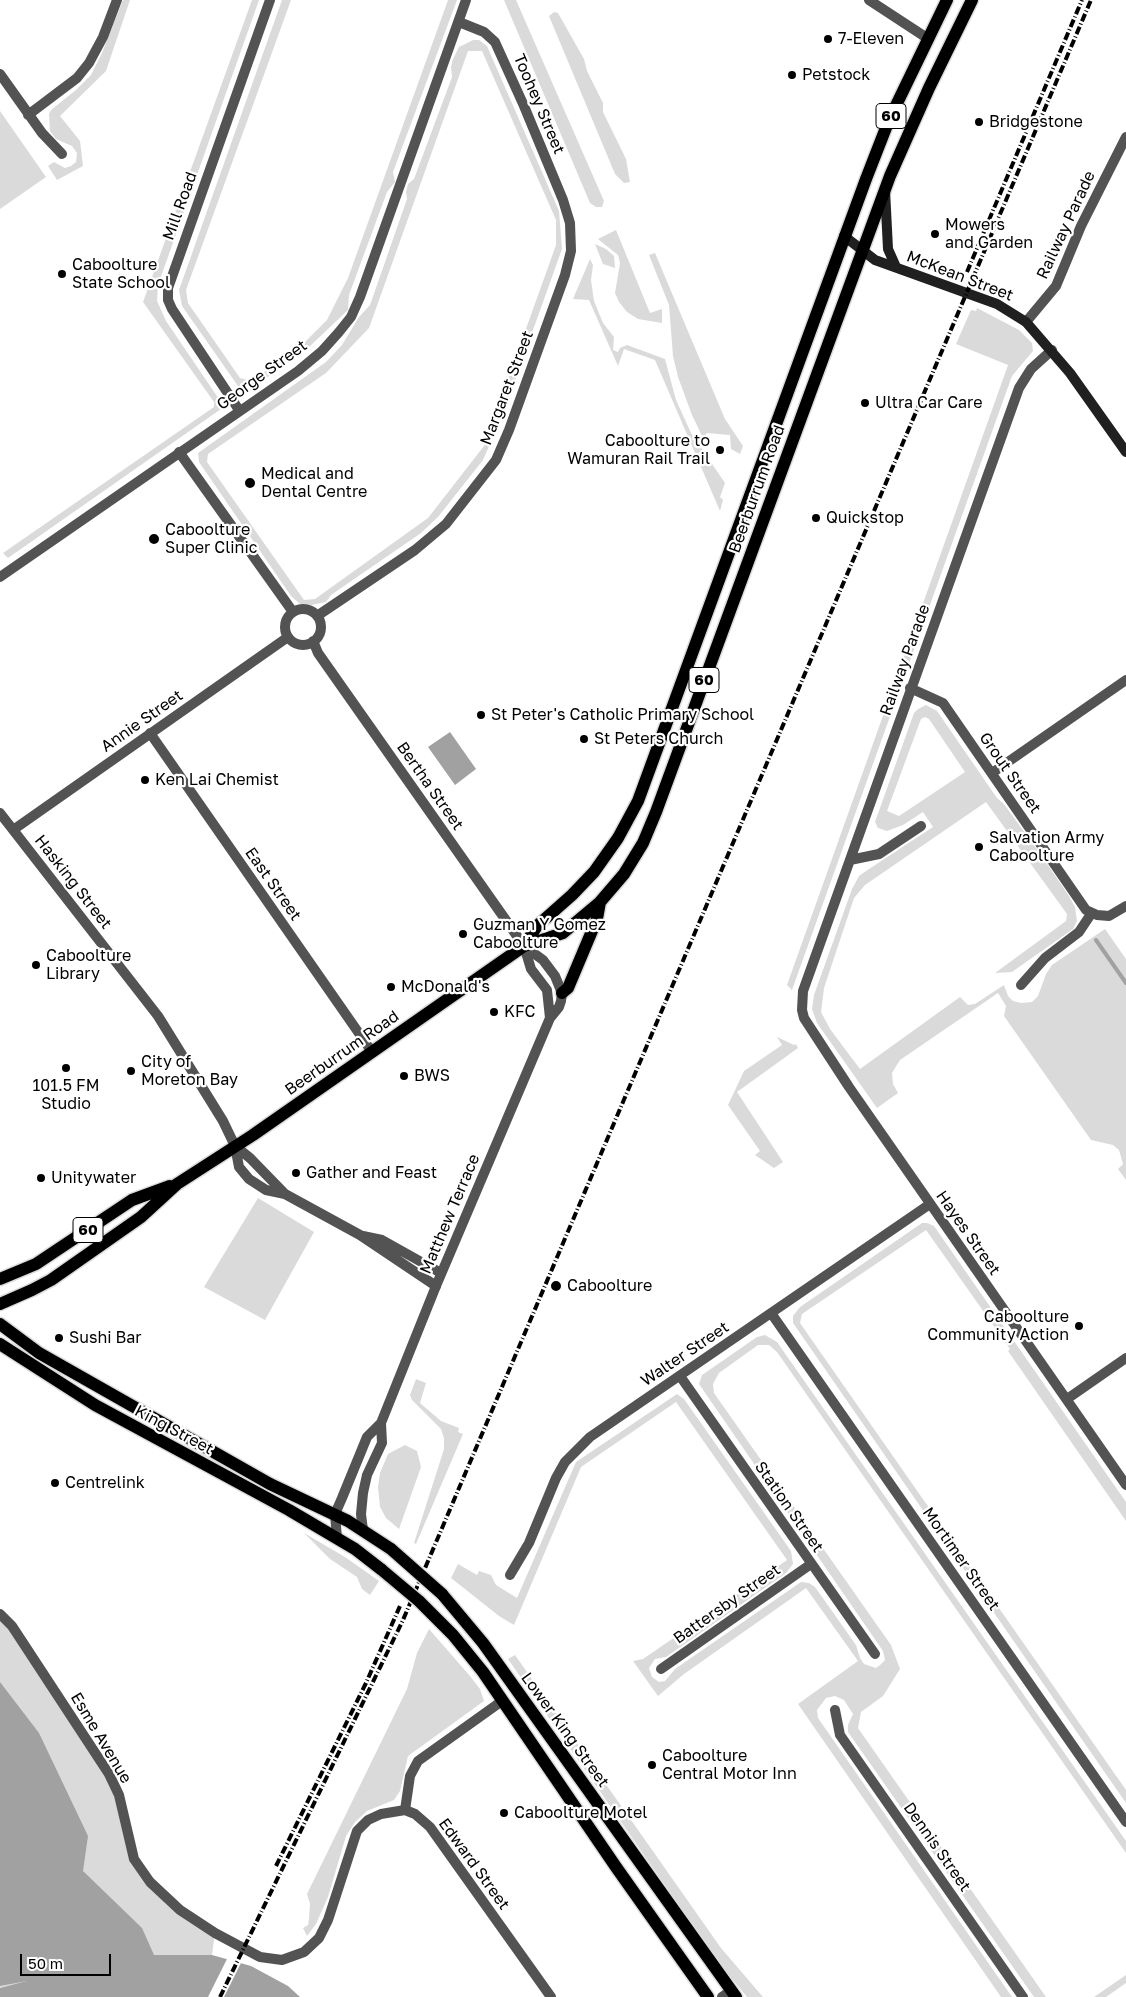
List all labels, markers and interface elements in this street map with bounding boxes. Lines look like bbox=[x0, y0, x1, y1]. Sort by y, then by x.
place label: 7-Eleven bbox=[838, 29, 904, 49]
marker: 7-Eleven bbox=[822, 33, 834, 45]
street label: Toohey Street bbox=[509, 51, 569, 157]
place label: Petstock bbox=[802, 65, 870, 85]
marker: Petstock bbox=[786, 69, 798, 81]
road number: 60 bbox=[876, 104, 906, 128]
place label: Bridgestone bbox=[989, 112, 1083, 132]
marker: Bridgestone bbox=[973, 116, 985, 128]
street label: Railway Parade bbox=[1033, 168, 1099, 282]
street label: Mill Road bbox=[159, 169, 201, 243]
place label: Mowers and Garden bbox=[945, 215, 1033, 253]
marker: Mowers and Garden bbox=[929, 228, 941, 240]
street label: McKean Street bbox=[904, 247, 1016, 305]
place label: Caboolture State School bbox=[72, 255, 170, 293]
marker: Caboolture State School bbox=[56, 268, 68, 280]
street label: Margaret Street bbox=[476, 328, 538, 448]
street label: George Street bbox=[213, 336, 311, 414]
place label: Ultra Car Care bbox=[875, 393, 982, 413]
marker: Ultra Car Care bbox=[859, 397, 871, 409]
street label: Beerburrum Road bbox=[725, 422, 789, 556]
place label: Caboolture to Wamuran Rail Trail bbox=[567, 431, 710, 469]
marker: Caboolture to Wamuran Rail Trail bbox=[714, 444, 726, 456]
place label: Medical and Dental Centre bbox=[261, 464, 367, 502]
marker: Medical and Dental Centre bbox=[243, 476, 257, 490]
place label: Quickstop bbox=[826, 508, 904, 528]
marker: Quickstop bbox=[810, 512, 822, 524]
place label: Caboolture Super Clinic bbox=[165, 520, 257, 558]
marker: Caboolture Super Clinic bbox=[147, 532, 161, 546]
street label: Railway Parade bbox=[876, 602, 934, 718]
road number: 60 bbox=[689, 668, 719, 692]
street label: Annie Street bbox=[97, 686, 187, 756]
place label: St Peter's Catholic Primary School bbox=[491, 705, 754, 725]
marker: St Peter's Catholic Primary School bbox=[475, 709, 487, 721]
place label: St Peters Church bbox=[594, 729, 723, 749]
street label: Grout Street bbox=[975, 729, 1045, 817]
marker: St Peters Church bbox=[578, 733, 590, 745]
street label: Bertha Street bbox=[393, 738, 467, 834]
place label: Ken Lai Chemist bbox=[155, 770, 279, 790]
marker: Ken Lai Chemist bbox=[139, 774, 151, 786]
place label: Salvation Army Caboolture bbox=[989, 828, 1104, 866]
street label: Hasking Street bbox=[30, 831, 116, 933]
marker: Salvation Army Caboolture bbox=[973, 841, 985, 853]
street label: East Street bbox=[241, 844, 305, 924]
place label: Guzman Y Gomez Caboolture bbox=[473, 915, 606, 953]
marker: Guzman Y Gomez Caboolture bbox=[457, 928, 469, 940]
place label: Caboolture Library bbox=[46, 946, 131, 984]
marker: Caboolture Library bbox=[30, 959, 42, 971]
place label: McDonald's bbox=[401, 977, 490, 997]
marker: McDonald's bbox=[385, 981, 397, 993]
place label: KFC bbox=[504, 1002, 535, 1022]
marker: KFC bbox=[488, 1006, 500, 1018]
street label: Beerburrum Road bbox=[281, 1007, 403, 1099]
place label: City of Moreton Bay bbox=[141, 1052, 238, 1090]
marker: 101.5 FM Studio bbox=[60, 1062, 72, 1074]
marker: City of Moreton Bay bbox=[125, 1065, 137, 1077]
place label: BWS bbox=[414, 1066, 450, 1086]
marker: BWS bbox=[398, 1070, 410, 1082]
place label: 101.5 FM Studio bbox=[33, 1076, 99, 1114]
street label: Matthew Terrace bbox=[416, 1151, 484, 1277]
place label: Gather and Feast bbox=[306, 1163, 437, 1183]
marker: Gather and Feast bbox=[290, 1167, 302, 1179]
place label: Unitywater bbox=[51, 1168, 136, 1188]
marker: Unitywater bbox=[35, 1172, 47, 1184]
street label: Hayes Street bbox=[932, 1187, 1004, 1279]
road number: 60 bbox=[73, 1218, 103, 1242]
place label: Caboolture bbox=[567, 1276, 652, 1296]
marker: Caboolture bbox=[549, 1279, 563, 1293]
place label: Caboolture Community Action bbox=[927, 1307, 1069, 1345]
street label: Walter Street bbox=[637, 1318, 733, 1390]
marker: Caboolture Community Action bbox=[1073, 1320, 1085, 1332]
place label: Sushi Bar bbox=[69, 1328, 142, 1348]
marker: Sushi Bar bbox=[53, 1332, 65, 1344]
street label: King Street bbox=[131, 1401, 217, 1459]
street label: Station Street bbox=[751, 1458, 827, 1556]
place label: Centrelink bbox=[65, 1473, 145, 1493]
marker: Centrelink bbox=[49, 1477, 61, 1489]
street label: Mortimer Street bbox=[918, 1504, 1004, 1614]
street label: Battersby Street bbox=[670, 1560, 784, 1648]
street label: Lower King Street bbox=[517, 1669, 613, 1791]
street label: Esme Avenue bbox=[66, 1689, 136, 1787]
place label: Caboolture Central Motor Inn bbox=[662, 1746, 797, 1784]
marker: Caboolture Central Motor Inn bbox=[646, 1759, 658, 1771]
street label: Dennis Street bbox=[899, 1799, 975, 1895]
place label: Caboolture Motel bbox=[514, 1803, 647, 1823]
marker: Caboolture Motel bbox=[498, 1807, 510, 1819]
street label: Edward Street bbox=[434, 1815, 514, 1913]
scale bar bbox=[22, 1944, 114, 1976]
text: 50 m bbox=[28, 1954, 63, 1972]

